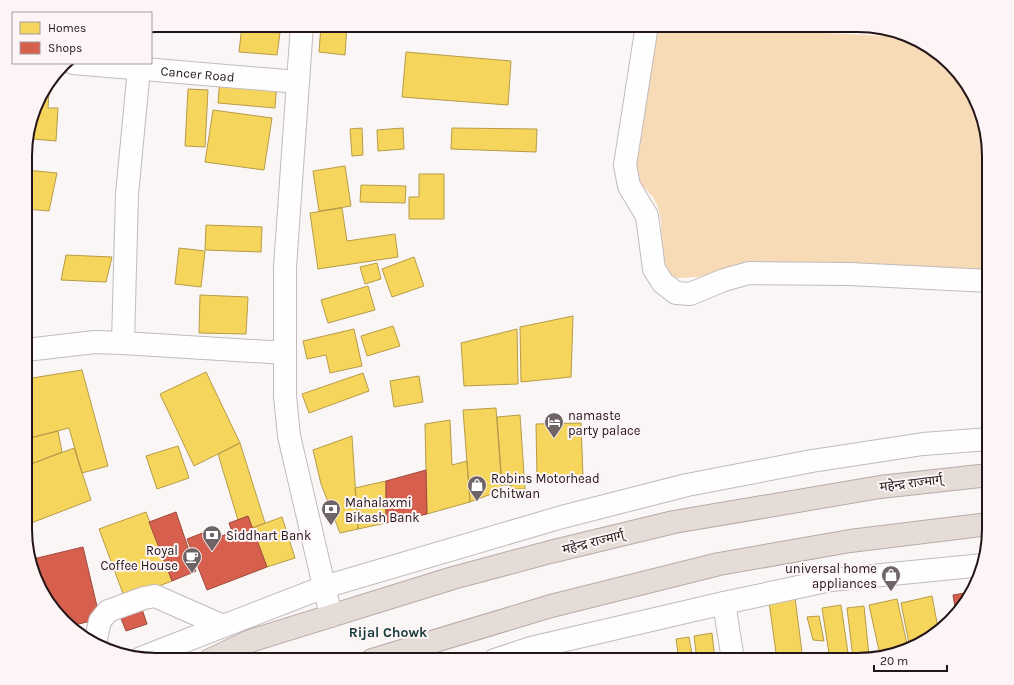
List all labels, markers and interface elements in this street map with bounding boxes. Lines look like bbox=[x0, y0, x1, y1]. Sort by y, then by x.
legend bbox=[12, 12, 152, 64]
text: Homes bbox=[48, 21, 86, 35]
text: Shops bbox=[48, 41, 82, 55]
street label: Cancer Road bbox=[160, 63, 235, 84]
place label: namaste party palace bbox=[568, 408, 641, 438]
hotel icon: namaste party palace bbox=[543, 411, 565, 439]
place label: Robins Motorhead Chitwan bbox=[491, 471, 600, 501]
street label: महेन्द्र राज्मार्ग् bbox=[879, 471, 945, 494]
shop icon: Robins Motorhead Chitwan bbox=[466, 474, 488, 502]
place label: Mahalaxmi Bikash Bank bbox=[345, 495, 420, 525]
bank icon: Mahalaxmi Bikash Bank bbox=[320, 498, 342, 526]
bank icon: Siddhart Bank bbox=[201, 524, 223, 552]
street label: महेन्द्र राज्मार्ग् bbox=[560, 527, 627, 557]
place label: Siddhart Bank bbox=[226, 528, 311, 543]
place label: Royal Coffee House bbox=[100, 543, 178, 573]
cafe icon: Royal Coffee House bbox=[181, 546, 203, 574]
place label: universal home appliances bbox=[785, 561, 877, 591]
shop icon: universal home appliances bbox=[880, 564, 902, 592]
district label: Rijal Chowk bbox=[349, 624, 428, 641]
scale bar bbox=[874, 647, 947, 673]
text: 20 m bbox=[880, 654, 908, 668]

